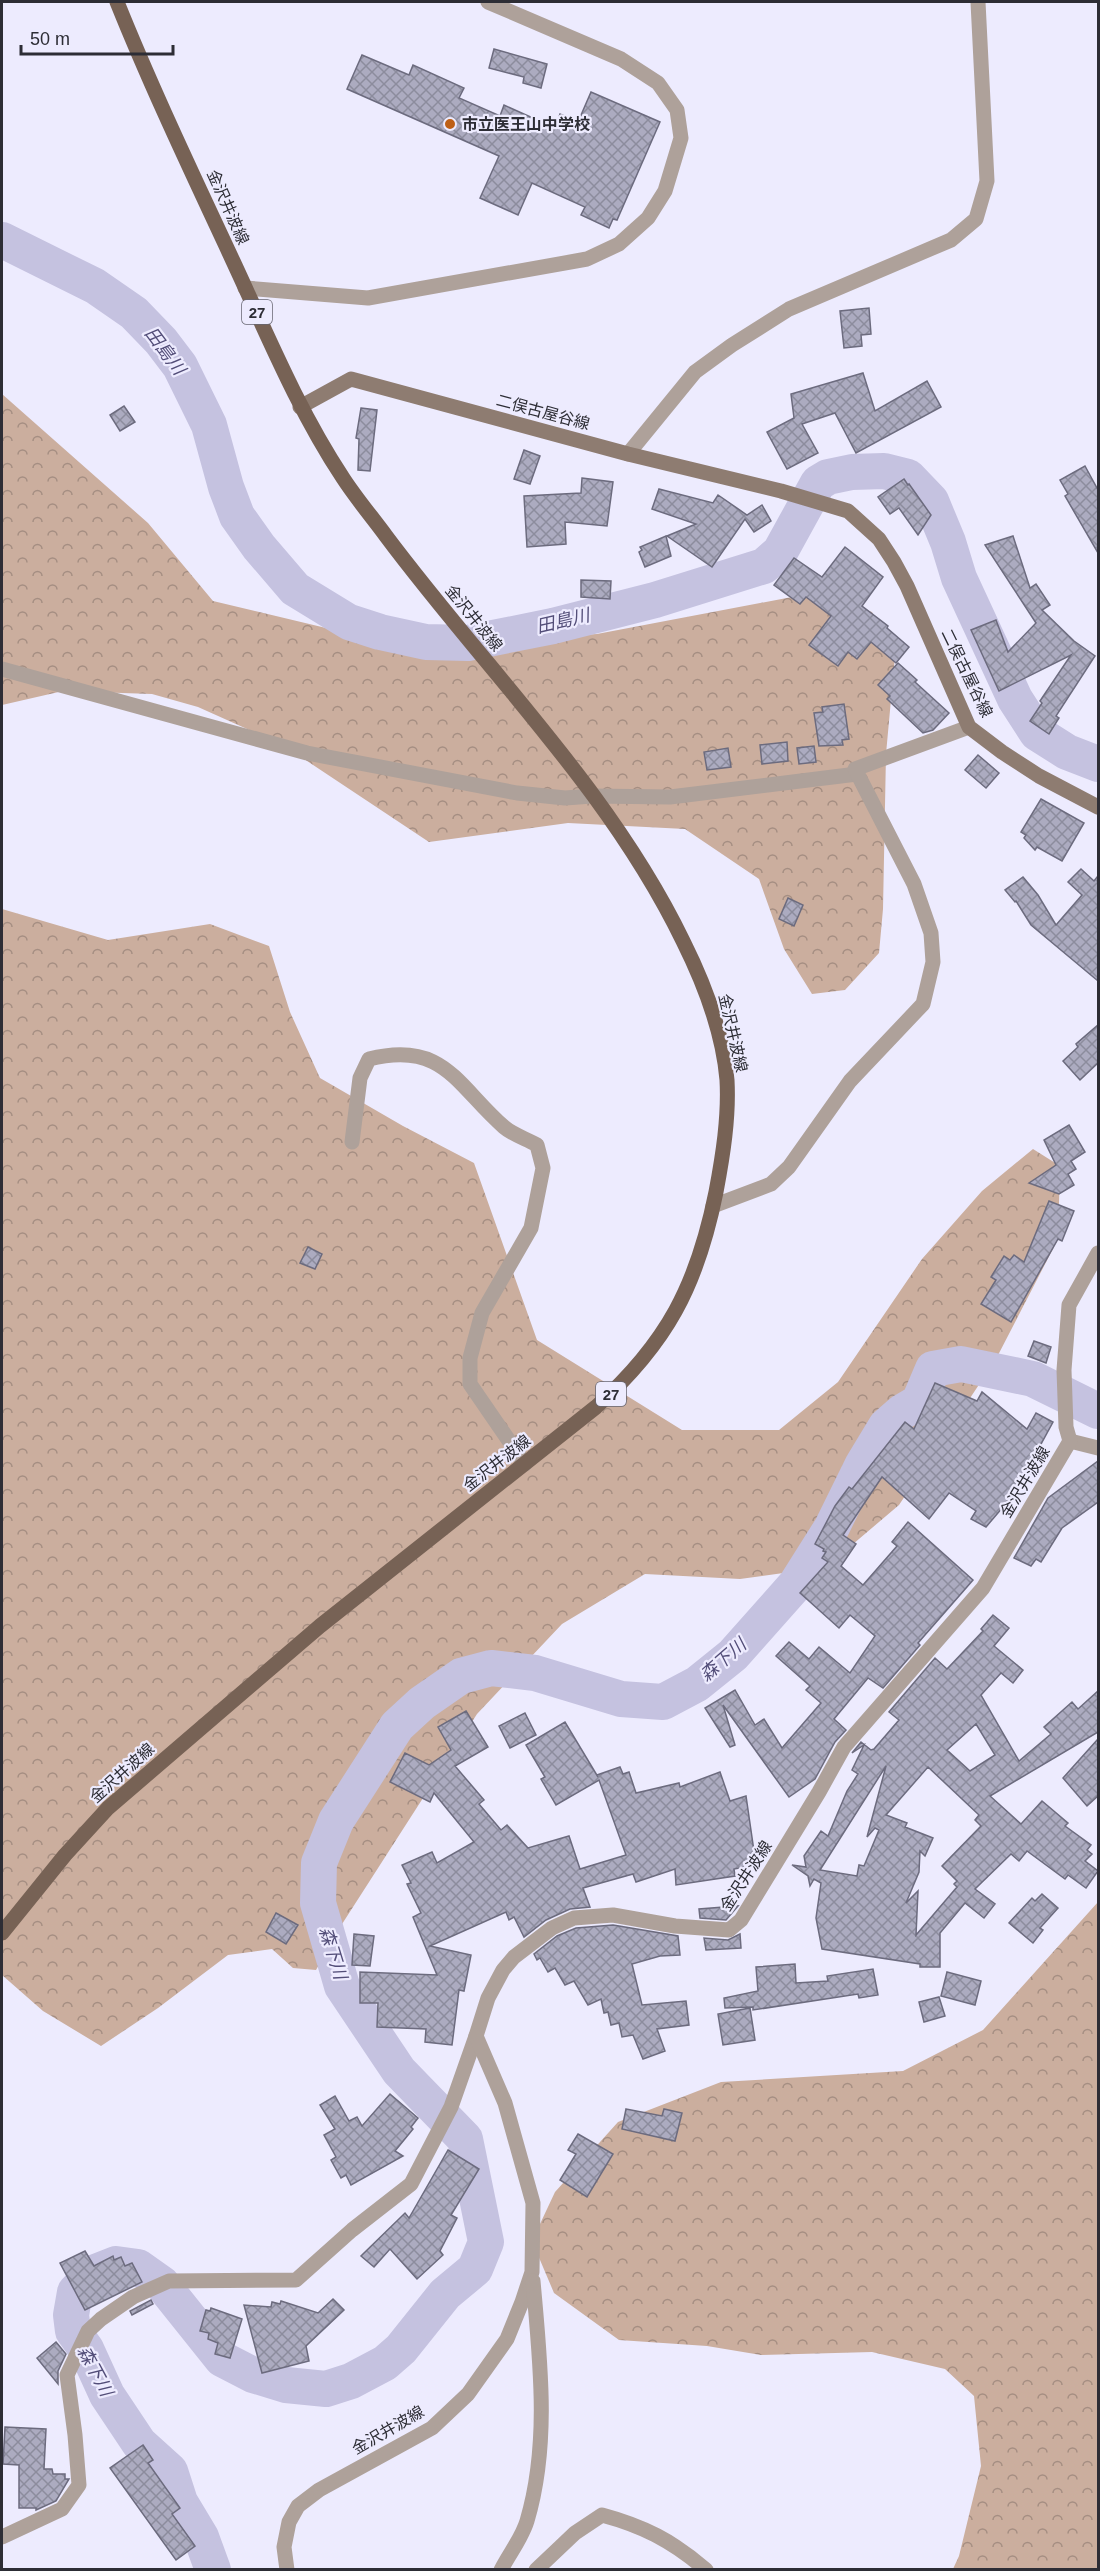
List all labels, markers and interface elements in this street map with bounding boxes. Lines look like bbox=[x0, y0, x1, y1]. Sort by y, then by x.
scale bar bbox=[21, 18, 172, 56]
text: 50 m bbox=[30, 29, 70, 49]
place label: 市立医王山中学校 bbox=[462, 116, 590, 133]
marker: 市立医王山中学校 bbox=[443, 117, 457, 131]
street label: 金沢井波線 bbox=[204, 167, 252, 247]
road number: 27 bbox=[242, 300, 272, 324]
water label: 田島川 bbox=[141, 323, 190, 380]
street label: 二俣古屋谷線 bbox=[494, 391, 592, 433]
street label: 金沢井波線 bbox=[442, 582, 506, 654]
water label: 田島川 bbox=[534, 605, 594, 637]
street label: 二俣古屋谷線 bbox=[938, 626, 996, 720]
street label: 金沢井波線 bbox=[716, 992, 750, 1074]
road number: 27 bbox=[596, 1382, 626, 1406]
street label: 金沢井波線 bbox=[460, 1432, 534, 1494]
street label: 金沢井波線 bbox=[997, 1443, 1053, 1521]
water label: 森下川 bbox=[696, 1633, 751, 1685]
street label: 金沢井波線 bbox=[87, 1740, 157, 1806]
street label: 金沢井波線 bbox=[717, 1838, 775, 1914]
water label: 森下川 bbox=[316, 1924, 351, 1984]
water label: 森下川 bbox=[73, 2342, 117, 2401]
street label: 金沢井波線 bbox=[349, 2403, 427, 2457]

